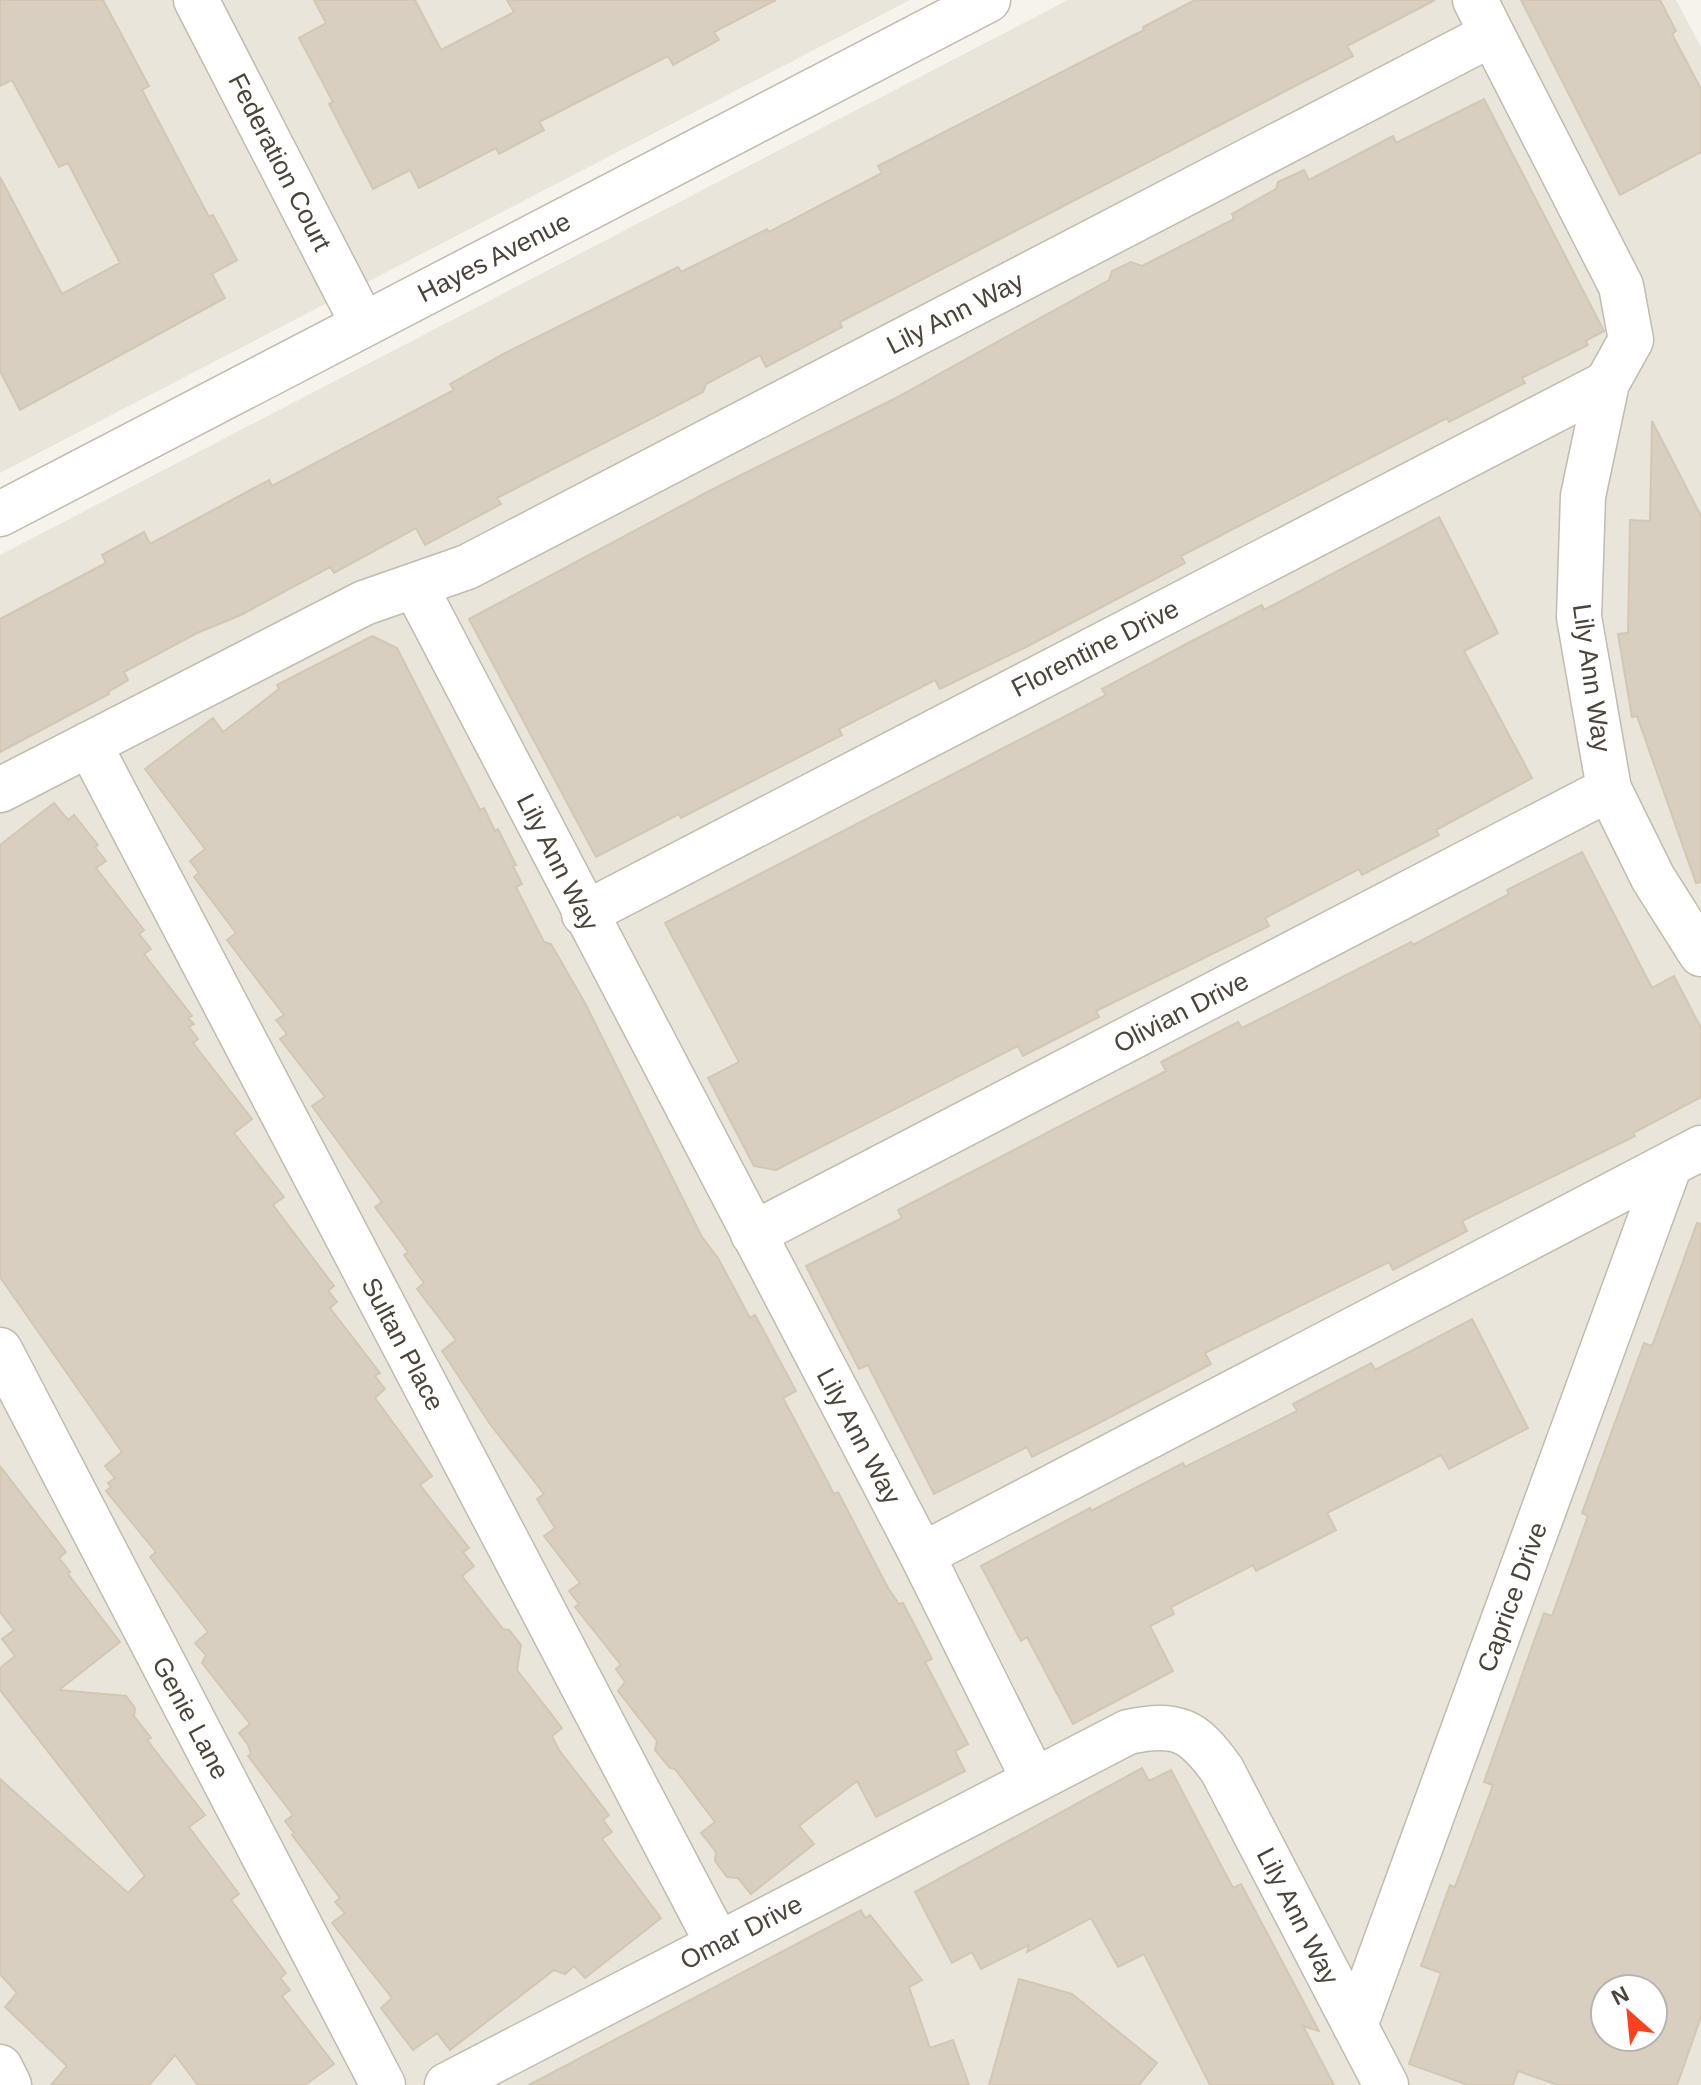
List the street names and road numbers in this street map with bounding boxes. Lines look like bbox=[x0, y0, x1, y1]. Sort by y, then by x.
street label: Federation Court bbox=[222, 68, 338, 256]
street label: Hayes Avenue bbox=[413, 206, 575, 308]
street label: Lily Ann Way bbox=[882, 266, 1028, 360]
street label: Florentine Drive bbox=[1006, 593, 1184, 703]
street label: Lily Ann Way bbox=[1567, 602, 1617, 754]
street label: Lily Ann Way bbox=[511, 789, 605, 935]
street label: Olivian Drive bbox=[1109, 965, 1253, 1059]
street label: Sultan Place bbox=[355, 1273, 451, 1415]
street label: Lily Ann Way bbox=[811, 1363, 907, 1509]
street label: Caprice Drive bbox=[1471, 1518, 1553, 1676]
street label: Genie Lane bbox=[146, 1652, 236, 1784]
street label: Lily Ann Way bbox=[1251, 1843, 1345, 1989]
street label: Omar Drive bbox=[675, 1888, 807, 1976]

